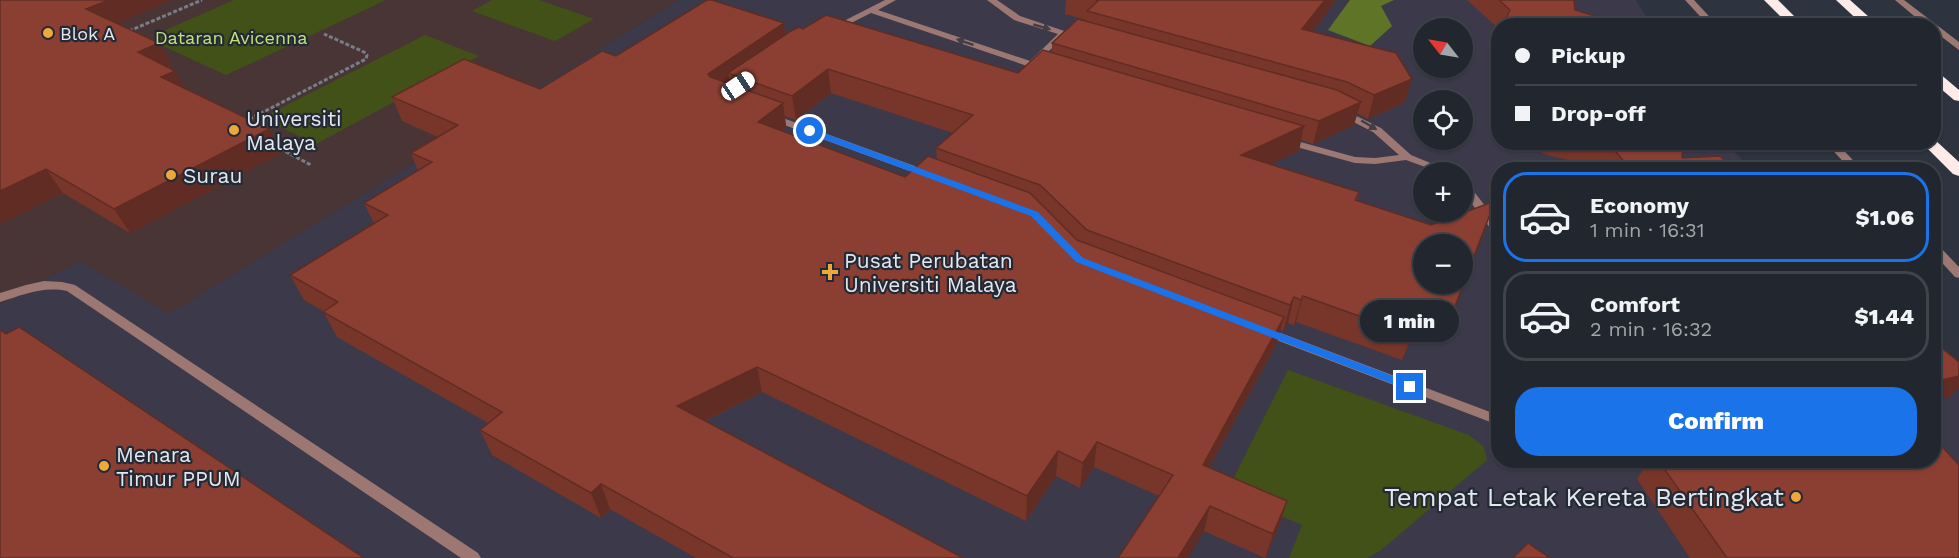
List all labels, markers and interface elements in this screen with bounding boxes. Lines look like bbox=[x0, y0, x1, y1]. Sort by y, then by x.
north arrow bbox=[1413, 18, 1473, 78]
map controls bbox=[1413, 18, 1473, 294]
one-way arrow bbox=[1033, 22, 1051, 32]
place label: Blok A bbox=[60, 23, 115, 44]
marker: Blok A bbox=[41, 26, 55, 40]
park label: Dataran Avicenna bbox=[155, 27, 307, 48]
one-way arrow bbox=[956, 37, 974, 47]
text: Pickup bbox=[1551, 43, 1626, 68]
car bbox=[718, 68, 758, 104]
button: locate bbox=[1413, 90, 1473, 150]
text: Drop-off bbox=[1551, 101, 1646, 126]
place label: Universiti Malaya bbox=[246, 106, 342, 155]
route start bbox=[796, 117, 823, 144]
one-way arrow bbox=[1361, 120, 1377, 131]
marker: Universiti Malaya bbox=[227, 123, 241, 137]
button: + bbox=[1413, 162, 1473, 222]
place label: Surau bbox=[183, 163, 242, 188]
marker: Surau bbox=[164, 168, 178, 182]
icon: car bbox=[1518, 190, 1572, 244]
text: Economy bbox=[1590, 193, 1689, 218]
text: $1.06 bbox=[1856, 205, 1914, 230]
text: 1 min · 16:31 bbox=[1590, 218, 1704, 242]
button: − bbox=[1413, 234, 1473, 294]
place label: Pusat Perubatan Universiti Malaya bbox=[844, 248, 1017, 297]
marker: Pusat Perubatan Universiti Malaya bbox=[821, 263, 839, 281]
icon: car bbox=[1518, 289, 1572, 343]
text: Comfort bbox=[1590, 292, 1680, 317]
callout: 1 min bbox=[1360, 300, 1460, 342]
text: $1.44 bbox=[1854, 304, 1914, 329]
text: 1 min bbox=[1384, 309, 1435, 333]
text: 2 min · 16:32 bbox=[1590, 317, 1712, 341]
route end bbox=[1396, 373, 1423, 400]
button: Confirm bbox=[1515, 387, 1917, 456]
place label: Menara Timur PPUM bbox=[116, 442, 241, 491]
marker: Menara Timur PPUM bbox=[97, 459, 111, 473]
place label: Tempat Letak Kereta Bertingkat bbox=[1384, 482, 1784, 512]
marker: Tempat Letak Kereta Bertingkat bbox=[1789, 490, 1803, 504]

